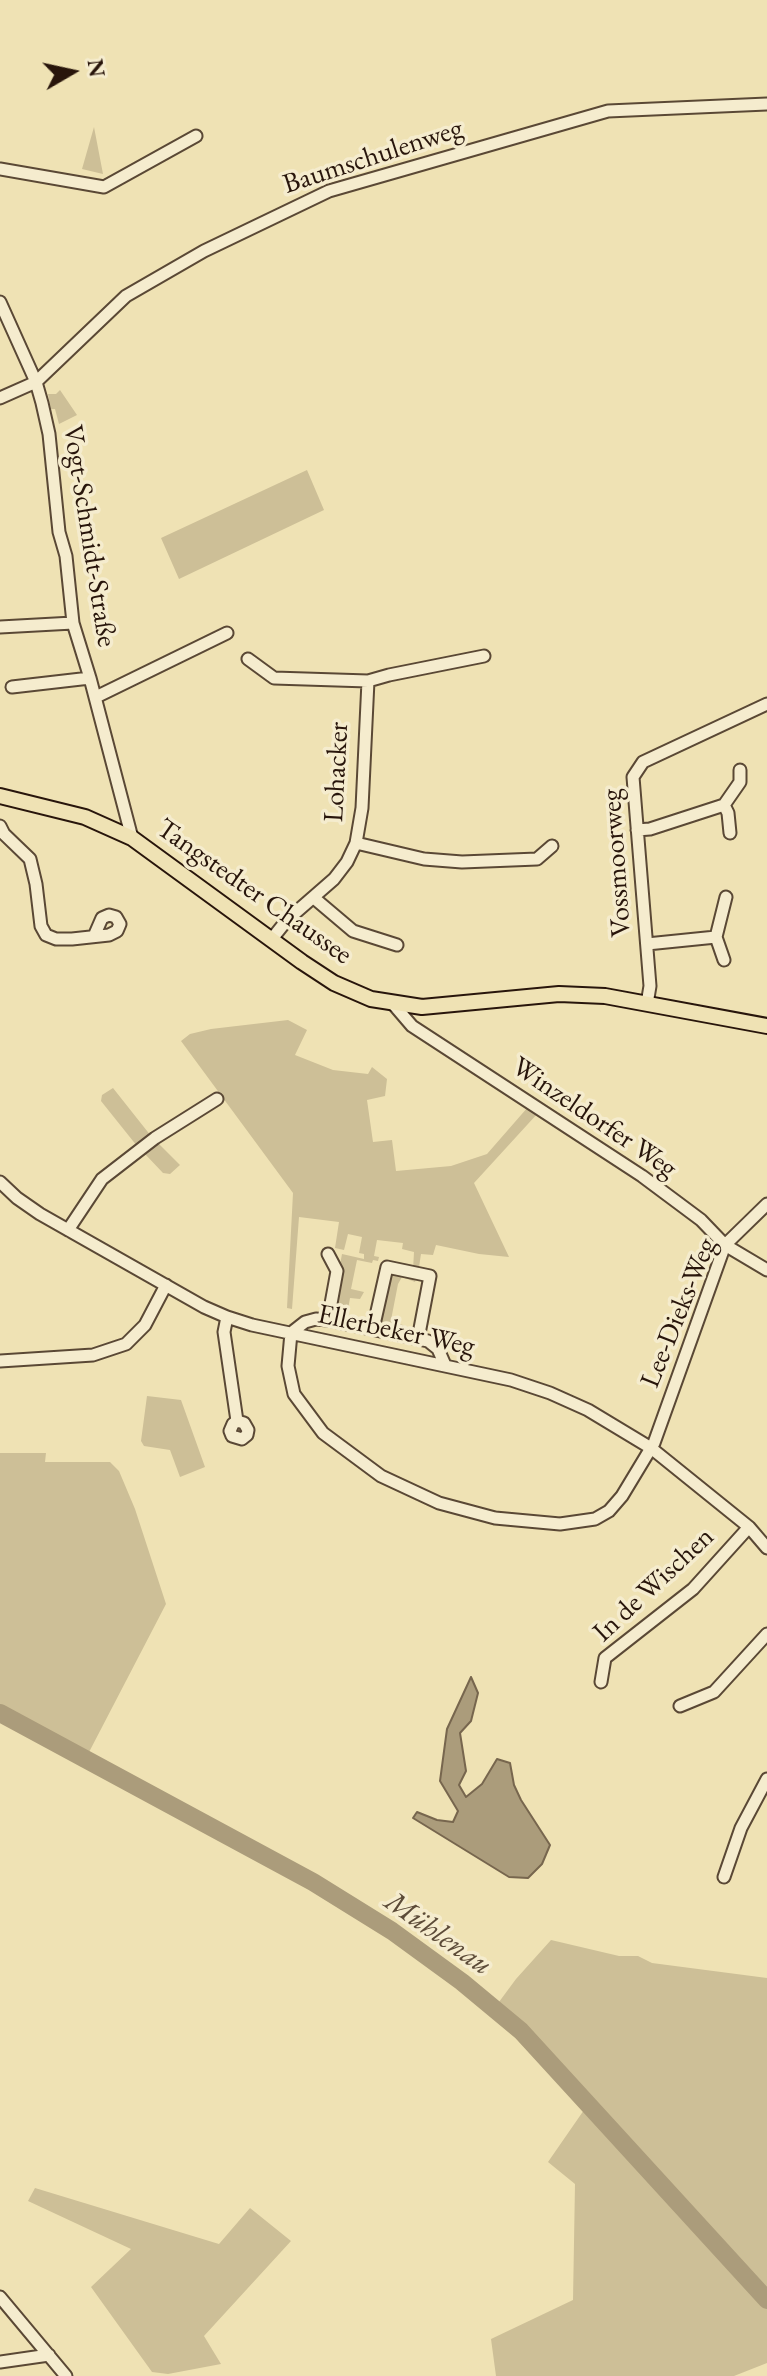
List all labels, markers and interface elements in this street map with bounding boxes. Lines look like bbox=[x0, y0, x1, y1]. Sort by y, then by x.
north arrow bbox=[32, 32, 112, 112]
text: N bbox=[80, 57, 112, 79]
street label: Baumschulenweg bbox=[279, 112, 467, 202]
street label: Vogt-Schmidt-Straße bbox=[55, 423, 123, 649]
street label: Lohacker bbox=[318, 721, 356, 823]
street label: Vossmoorweg bbox=[595, 788, 639, 938]
street label: Tangstedter Chaussee bbox=[150, 812, 358, 972]
street label: Winzeldorfer Weg bbox=[505, 1050, 683, 1186]
street label: Lee-Dieks-Weg bbox=[634, 1233, 724, 1393]
street label: Ellerbeker Weg bbox=[314, 1298, 478, 1364]
street label: In de Wischen bbox=[587, 1521, 721, 1649]
water label: Mühlenau bbox=[377, 1884, 499, 1984]

